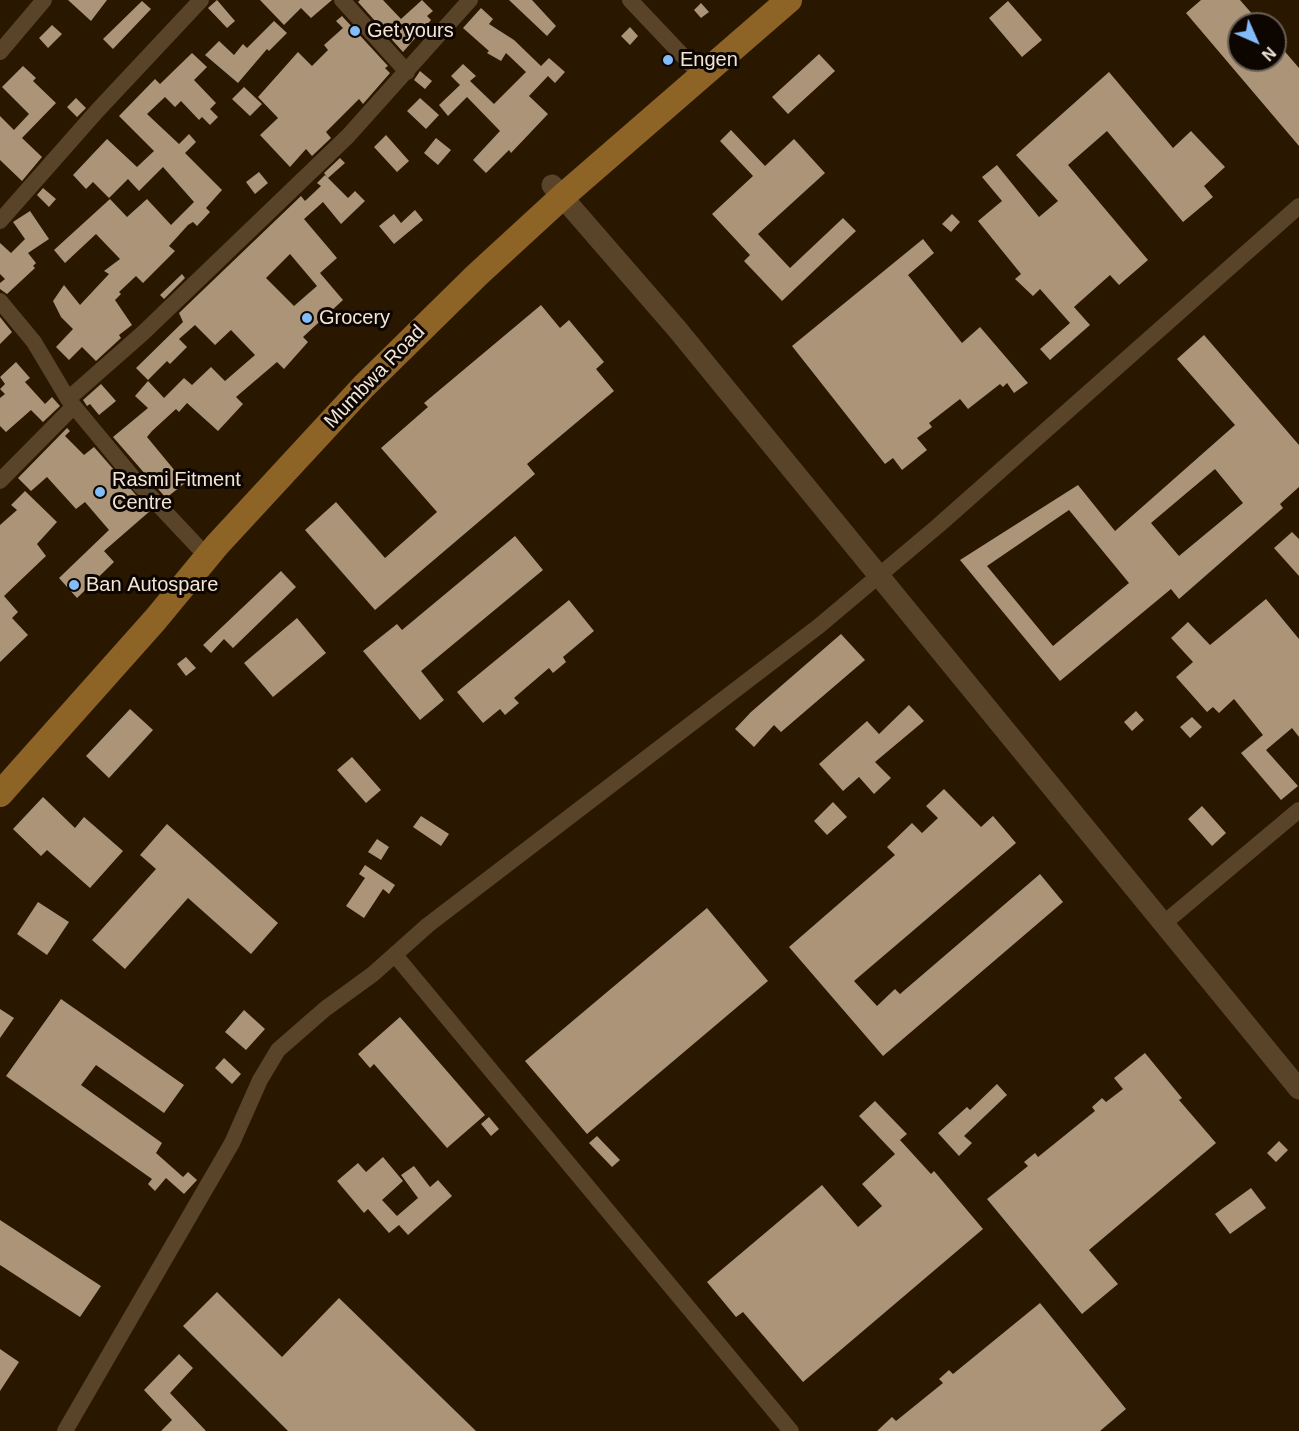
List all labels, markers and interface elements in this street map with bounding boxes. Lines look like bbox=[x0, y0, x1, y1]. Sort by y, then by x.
north arrow bbox=[1227, 12, 1287, 72]
place label: Get yours bbox=[367, 19, 454, 43]
marker: Get yours bbox=[348, 24, 362, 38]
text: N bbox=[1259, 44, 1279, 64]
place label: Engen bbox=[680, 48, 738, 72]
marker: Engen bbox=[661, 53, 675, 67]
place label: Grocery bbox=[319, 306, 390, 330]
marker: Grocery bbox=[300, 311, 314, 325]
street label: Mumbwa Road bbox=[320, 320, 430, 434]
place label: Rasmi Fitment Centre bbox=[112, 468, 241, 515]
marker: Rasmi Fitment Centre bbox=[93, 485, 107, 499]
place label: Ban Autospare bbox=[86, 573, 218, 597]
marker: Ban Autospare bbox=[67, 578, 81, 592]

